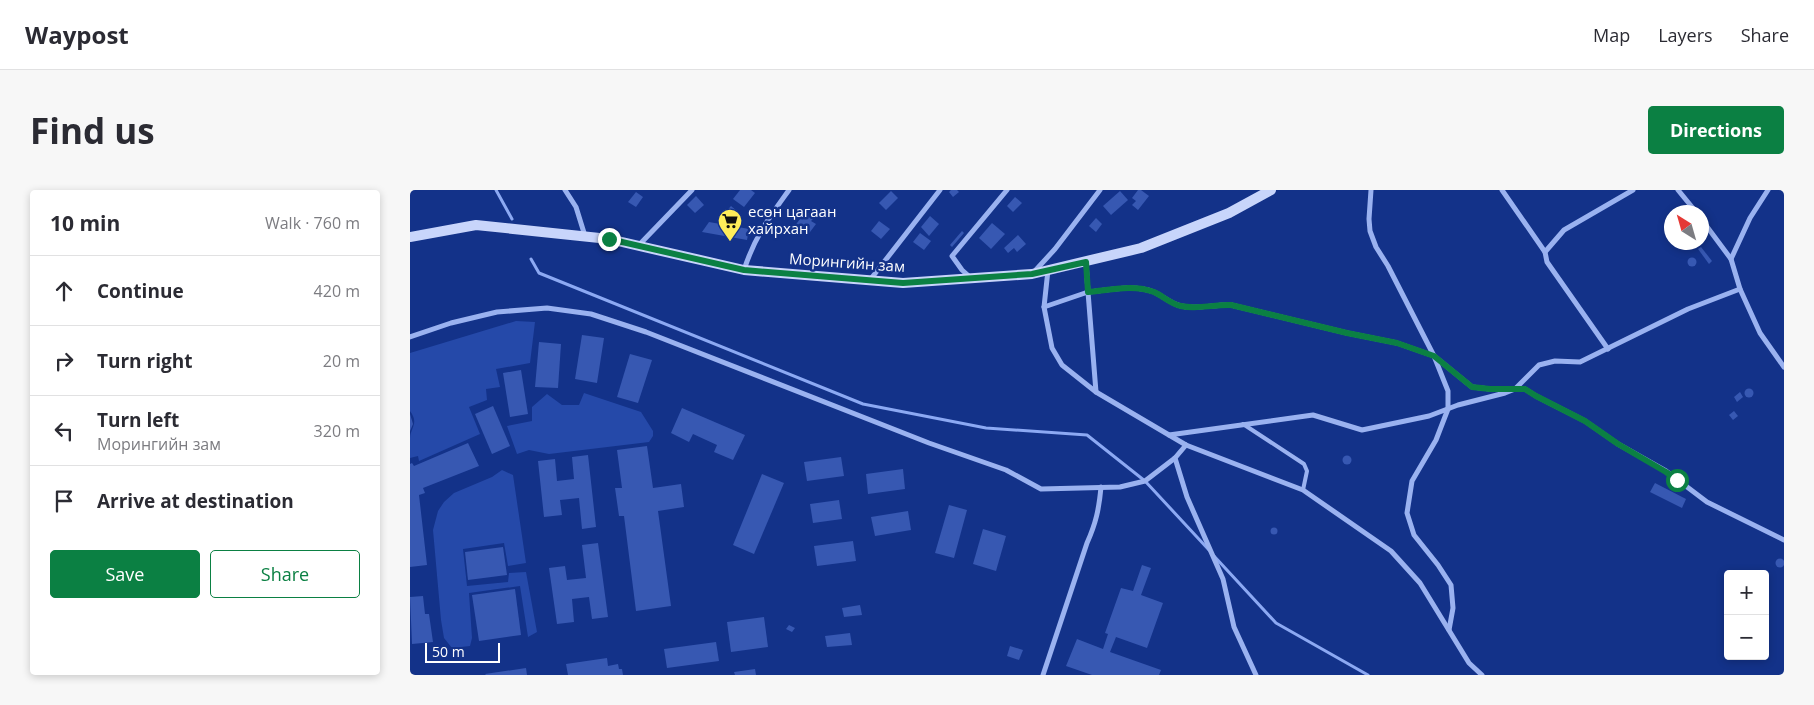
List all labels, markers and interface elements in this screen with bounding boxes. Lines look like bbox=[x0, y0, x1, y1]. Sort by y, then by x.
text: Waypost bbox=[25, 18, 129, 51]
text: Map bbox=[1593, 23, 1630, 47]
text: Layers bbox=[1658, 23, 1713, 47]
text: Share bbox=[1741, 23, 1789, 47]
button: Directions bbox=[1648, 106, 1784, 154]
text: Find us bbox=[30, 107, 155, 154]
place label: есөн цагаан хайрхан bbox=[748, 201, 836, 238]
north arrow bbox=[1664, 205, 1709, 250]
supermarket icon: есөн цагаан хайрхан bbox=[717, 208, 743, 242]
text: 10 min bbox=[50, 209, 120, 237]
text: Walk · 760 m bbox=[265, 212, 360, 234]
route end bbox=[598, 228, 621, 251]
street label: Морингийн зам bbox=[788, 248, 906, 276]
icon: ahead bbox=[50, 277, 78, 305]
text: Continue bbox=[97, 278, 184, 304]
text: 420 m bbox=[314, 280, 360, 302]
icon: right bbox=[50, 347, 78, 375]
text: Turn right bbox=[97, 348, 192, 374]
text: 20 m bbox=[323, 350, 360, 372]
text: Turn left bbox=[97, 407, 179, 433]
icon: left bbox=[50, 417, 78, 445]
text: 320 m bbox=[314, 420, 360, 442]
text: Морингийн зам bbox=[97, 433, 221, 455]
route start bbox=[1666, 469, 1689, 492]
icon: arrive bbox=[50, 487, 78, 515]
text: Arrive at destination bbox=[97, 488, 294, 514]
button: Save bbox=[50, 550, 200, 598]
button: Share bbox=[210, 550, 360, 598]
map controls bbox=[1724, 570, 1769, 660]
button: + bbox=[1724, 570, 1769, 615]
button: − bbox=[1724, 615, 1769, 660]
scale bar bbox=[425, 640, 500, 663]
text: 50 m bbox=[432, 642, 465, 661]

